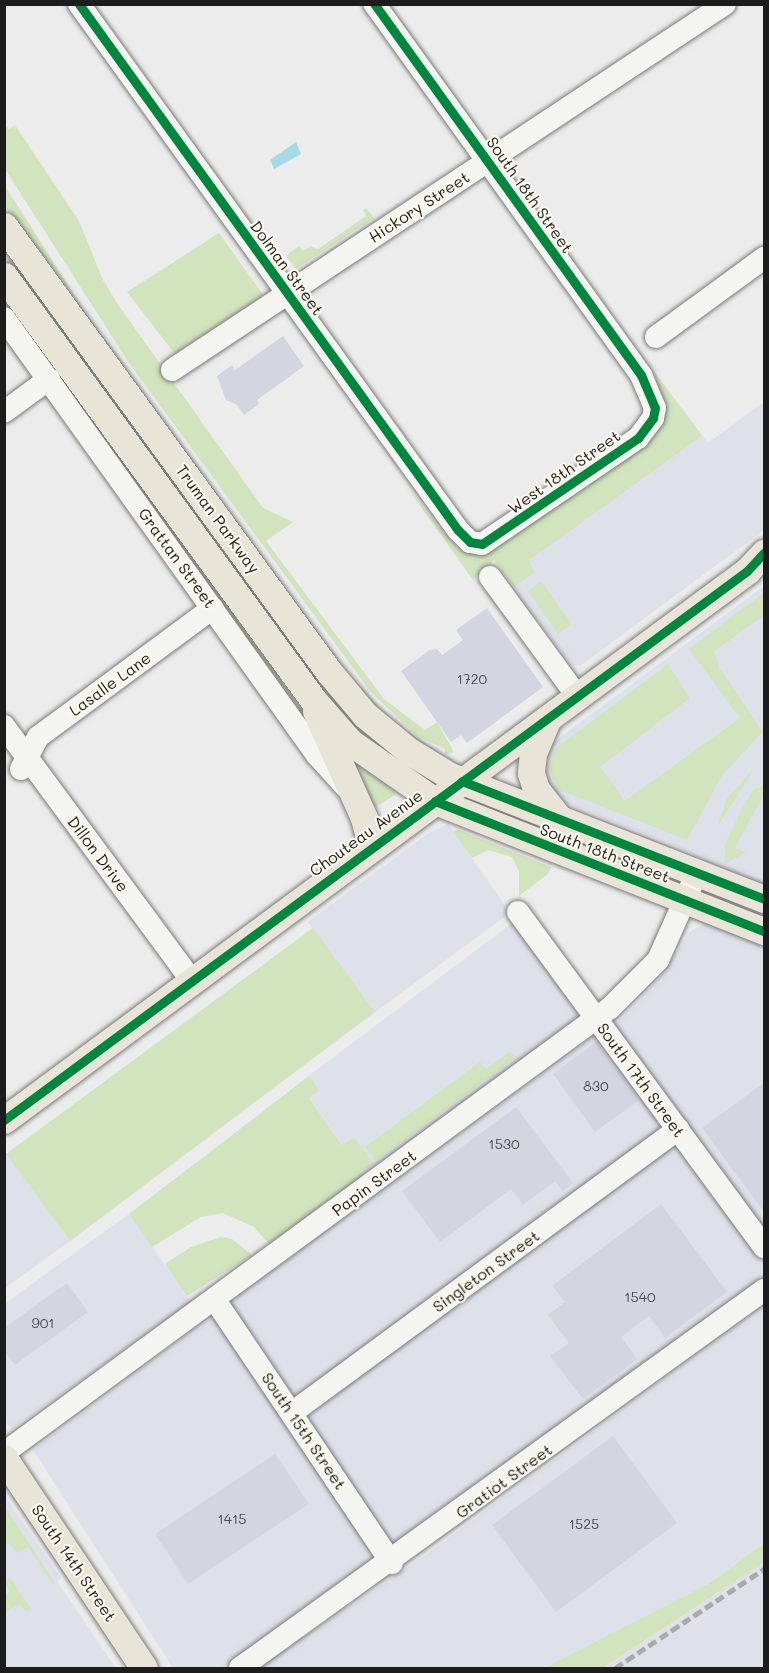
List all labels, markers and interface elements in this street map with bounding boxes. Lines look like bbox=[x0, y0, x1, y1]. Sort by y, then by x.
street label: South 18th Street bbox=[483, 133, 577, 257]
street label: Hickory Street bbox=[365, 167, 473, 247]
street label: Dolman Street bbox=[246, 217, 328, 319]
street label: West 18th Street bbox=[504, 426, 624, 518]
street label: Truman Parkway bbox=[172, 461, 264, 577]
street label: Grattan Street bbox=[134, 504, 220, 612]
street label: Lasalle Lane bbox=[65, 648, 155, 720]
house number: 1720 bbox=[457, 671, 487, 687]
street label: Chouteau Avenue bbox=[306, 786, 426, 880]
street label: Dillon Drive bbox=[63, 812, 133, 896]
street label: South 18th Street bbox=[537, 819, 673, 887]
street label: South 17th Street bbox=[593, 1019, 689, 1141]
house number: 830 bbox=[583, 1078, 609, 1094]
house number: 1530 bbox=[488, 1136, 520, 1152]
street label: Papin Street bbox=[328, 1146, 420, 1220]
street label: Singleton Street bbox=[429, 1226, 543, 1316]
house number: 1540 bbox=[624, 1289, 656, 1305]
house number: 901 bbox=[31, 1315, 55, 1331]
street label: South 15th Street bbox=[258, 1369, 350, 1493]
street label: Gratiot Street bbox=[452, 1440, 556, 1522]
street label: South 14th Street bbox=[28, 1501, 120, 1625]
house number: 1415 bbox=[218, 1511, 246, 1527]
house number: 1525 bbox=[569, 1516, 599, 1532]

